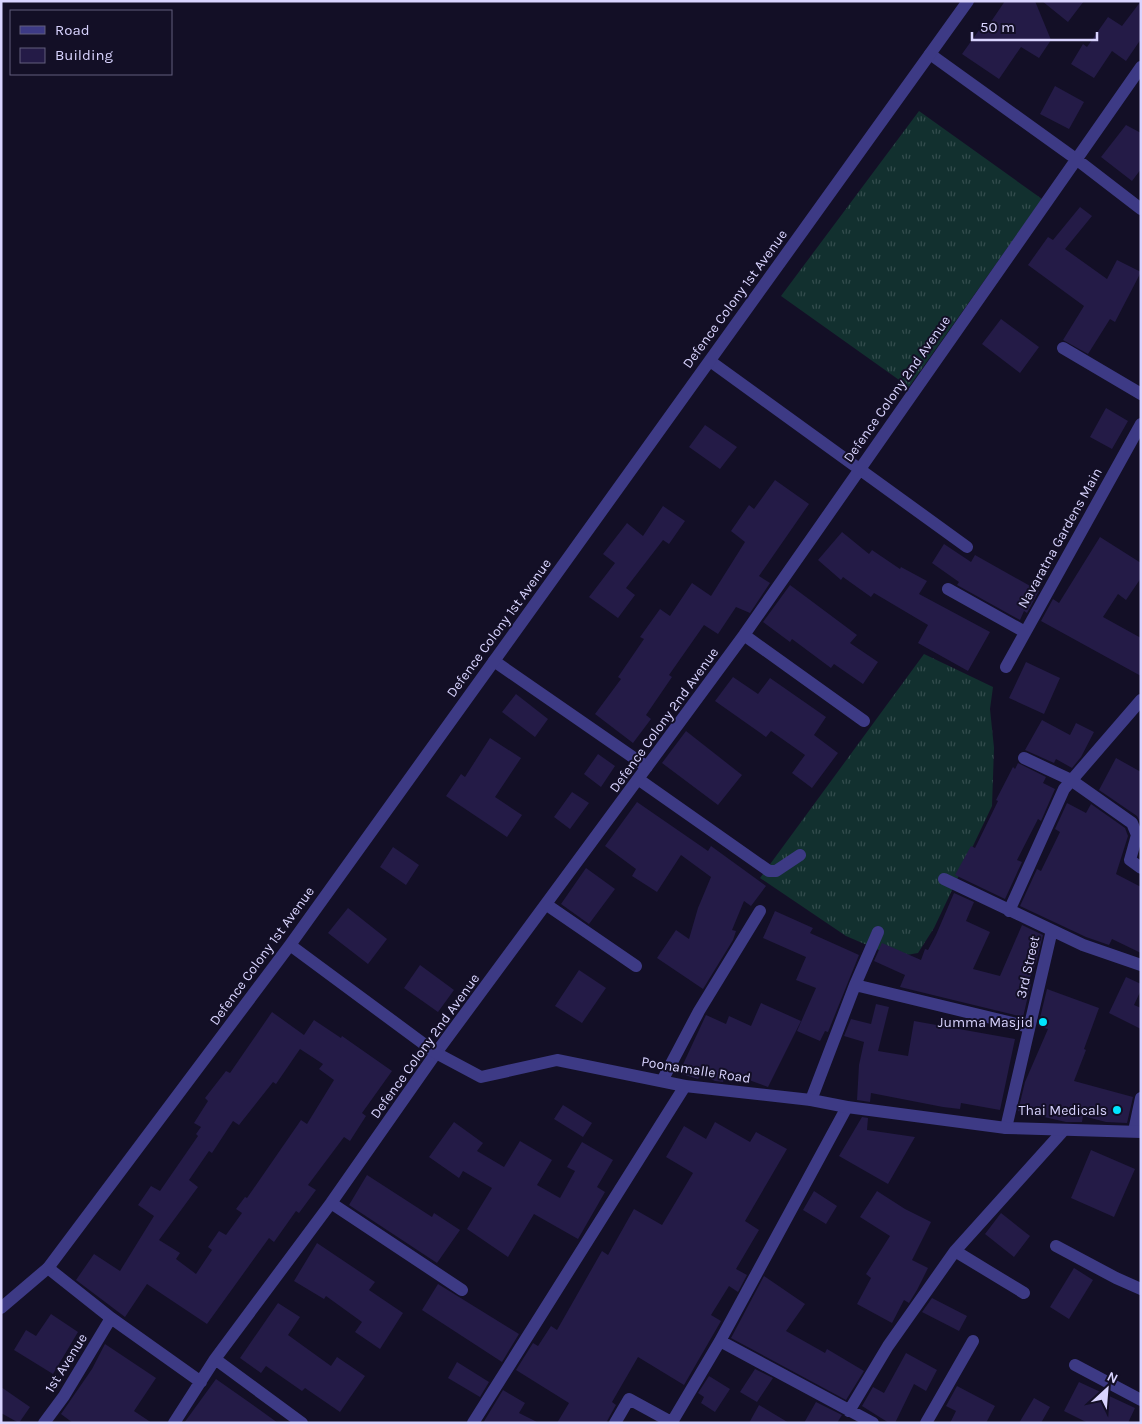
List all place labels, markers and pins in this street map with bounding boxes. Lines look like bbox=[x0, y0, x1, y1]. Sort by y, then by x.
place label: Jumma Masjid bbox=[938, 1014, 1033, 1031]
marker: Jumma Masjid bbox=[1037, 1016, 1049, 1028]
place label: Thai Medicals bbox=[1019, 1102, 1107, 1119]
marker: Thai Medicals bbox=[1111, 1104, 1123, 1116]

